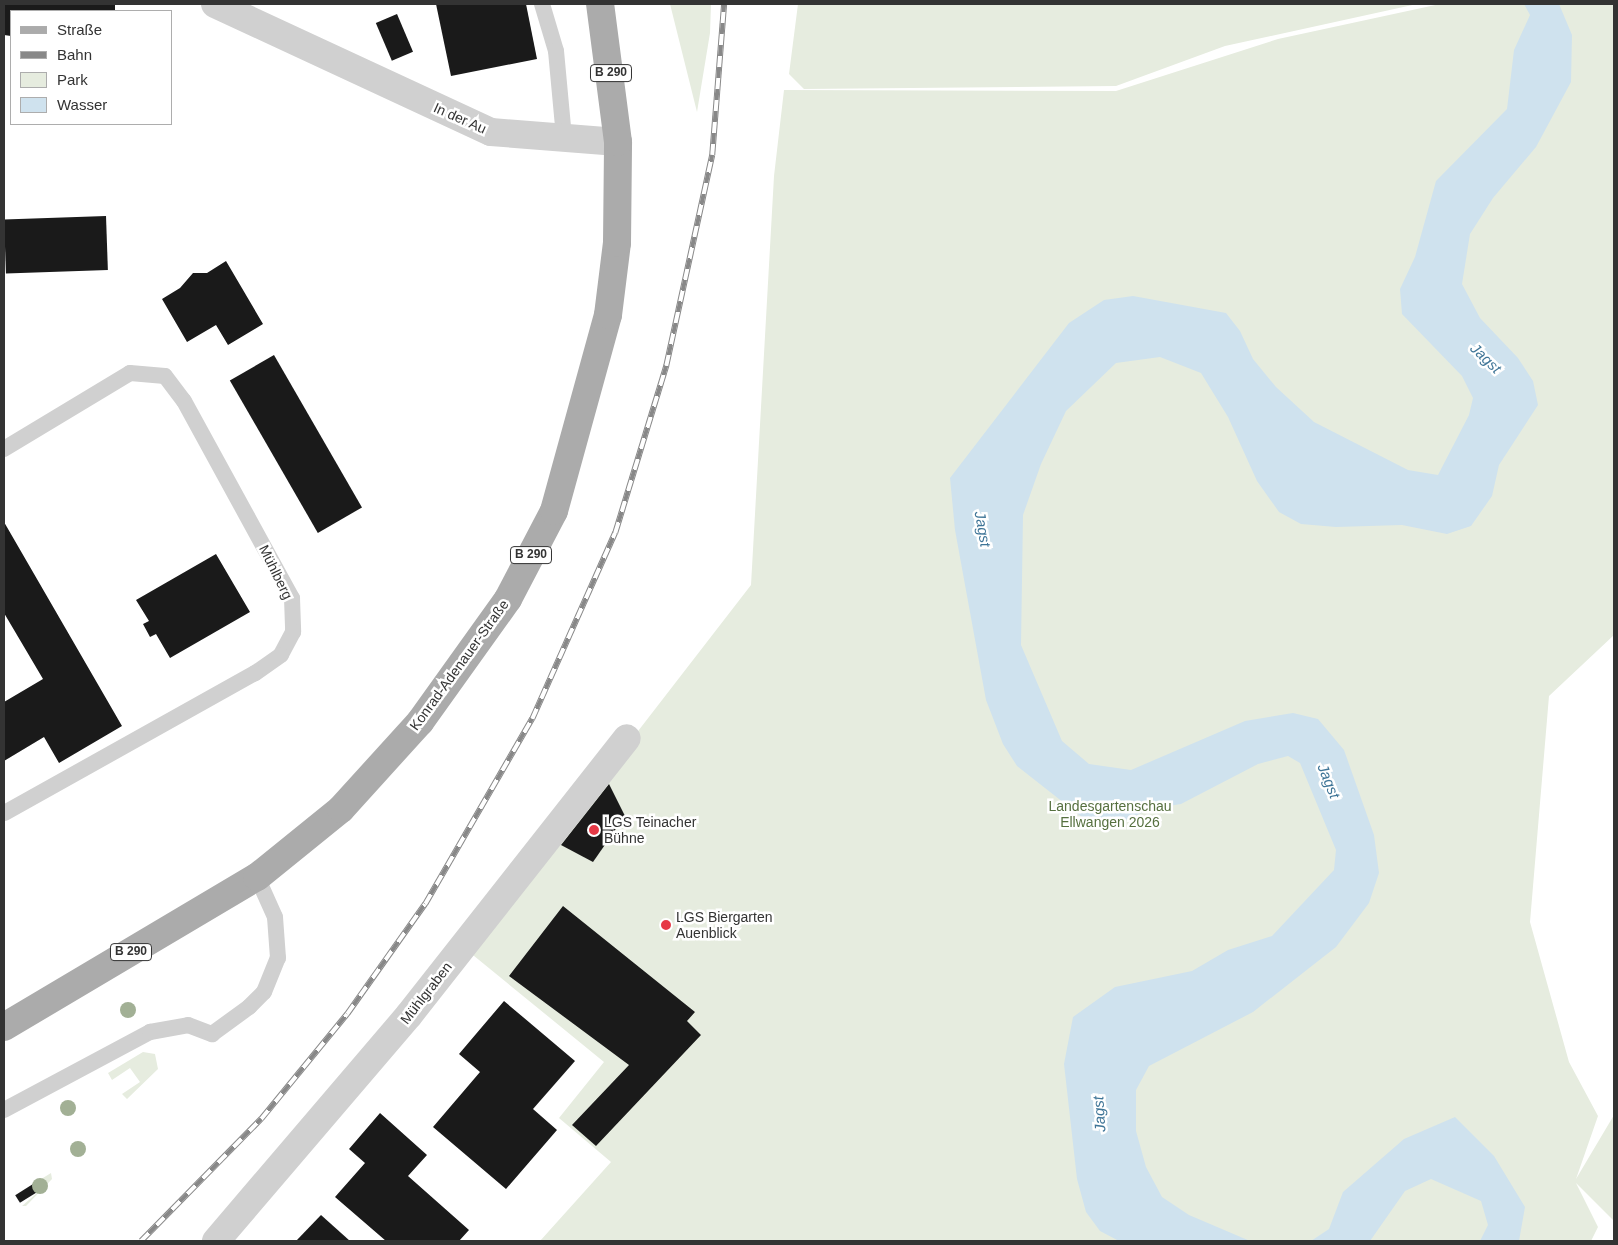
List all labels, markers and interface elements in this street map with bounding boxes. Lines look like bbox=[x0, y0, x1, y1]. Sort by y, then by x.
legend bbox=[10, 10, 172, 125]
text: Straße bbox=[57, 21, 102, 38]
text: Bahn bbox=[57, 46, 92, 63]
road number: B 290 bbox=[590, 64, 632, 82]
text: Park bbox=[57, 71, 88, 88]
text: Wasser bbox=[57, 96, 107, 113]
street label: In der Au bbox=[431, 99, 489, 137]
water label: Jagst bbox=[1467, 339, 1505, 377]
water label: Jagst bbox=[971, 510, 995, 548]
street label: Mühlberg bbox=[256, 542, 296, 602]
road number: B 290 bbox=[510, 546, 552, 564]
street label: Konrad-Adenauer-Straße bbox=[406, 596, 512, 734]
water label: Jagst bbox=[1314, 761, 1344, 801]
park label: Landesgartenschau Ellwangen 2026 bbox=[1049, 798, 1171, 830]
place label: LGS Teinacher Bühne bbox=[604, 814, 697, 846]
marker: LGS Teinacher Bühne bbox=[588, 824, 600, 836]
place label: LGS Biergarten Auenblick bbox=[676, 909, 772, 942]
marker: LGS Biergarten Auenblick bbox=[660, 919, 672, 931]
road number: B 290 bbox=[110, 942, 152, 962]
street label: Mühlgraben bbox=[397, 959, 455, 1027]
water label: Jagst bbox=[1089, 1095, 1109, 1133]

